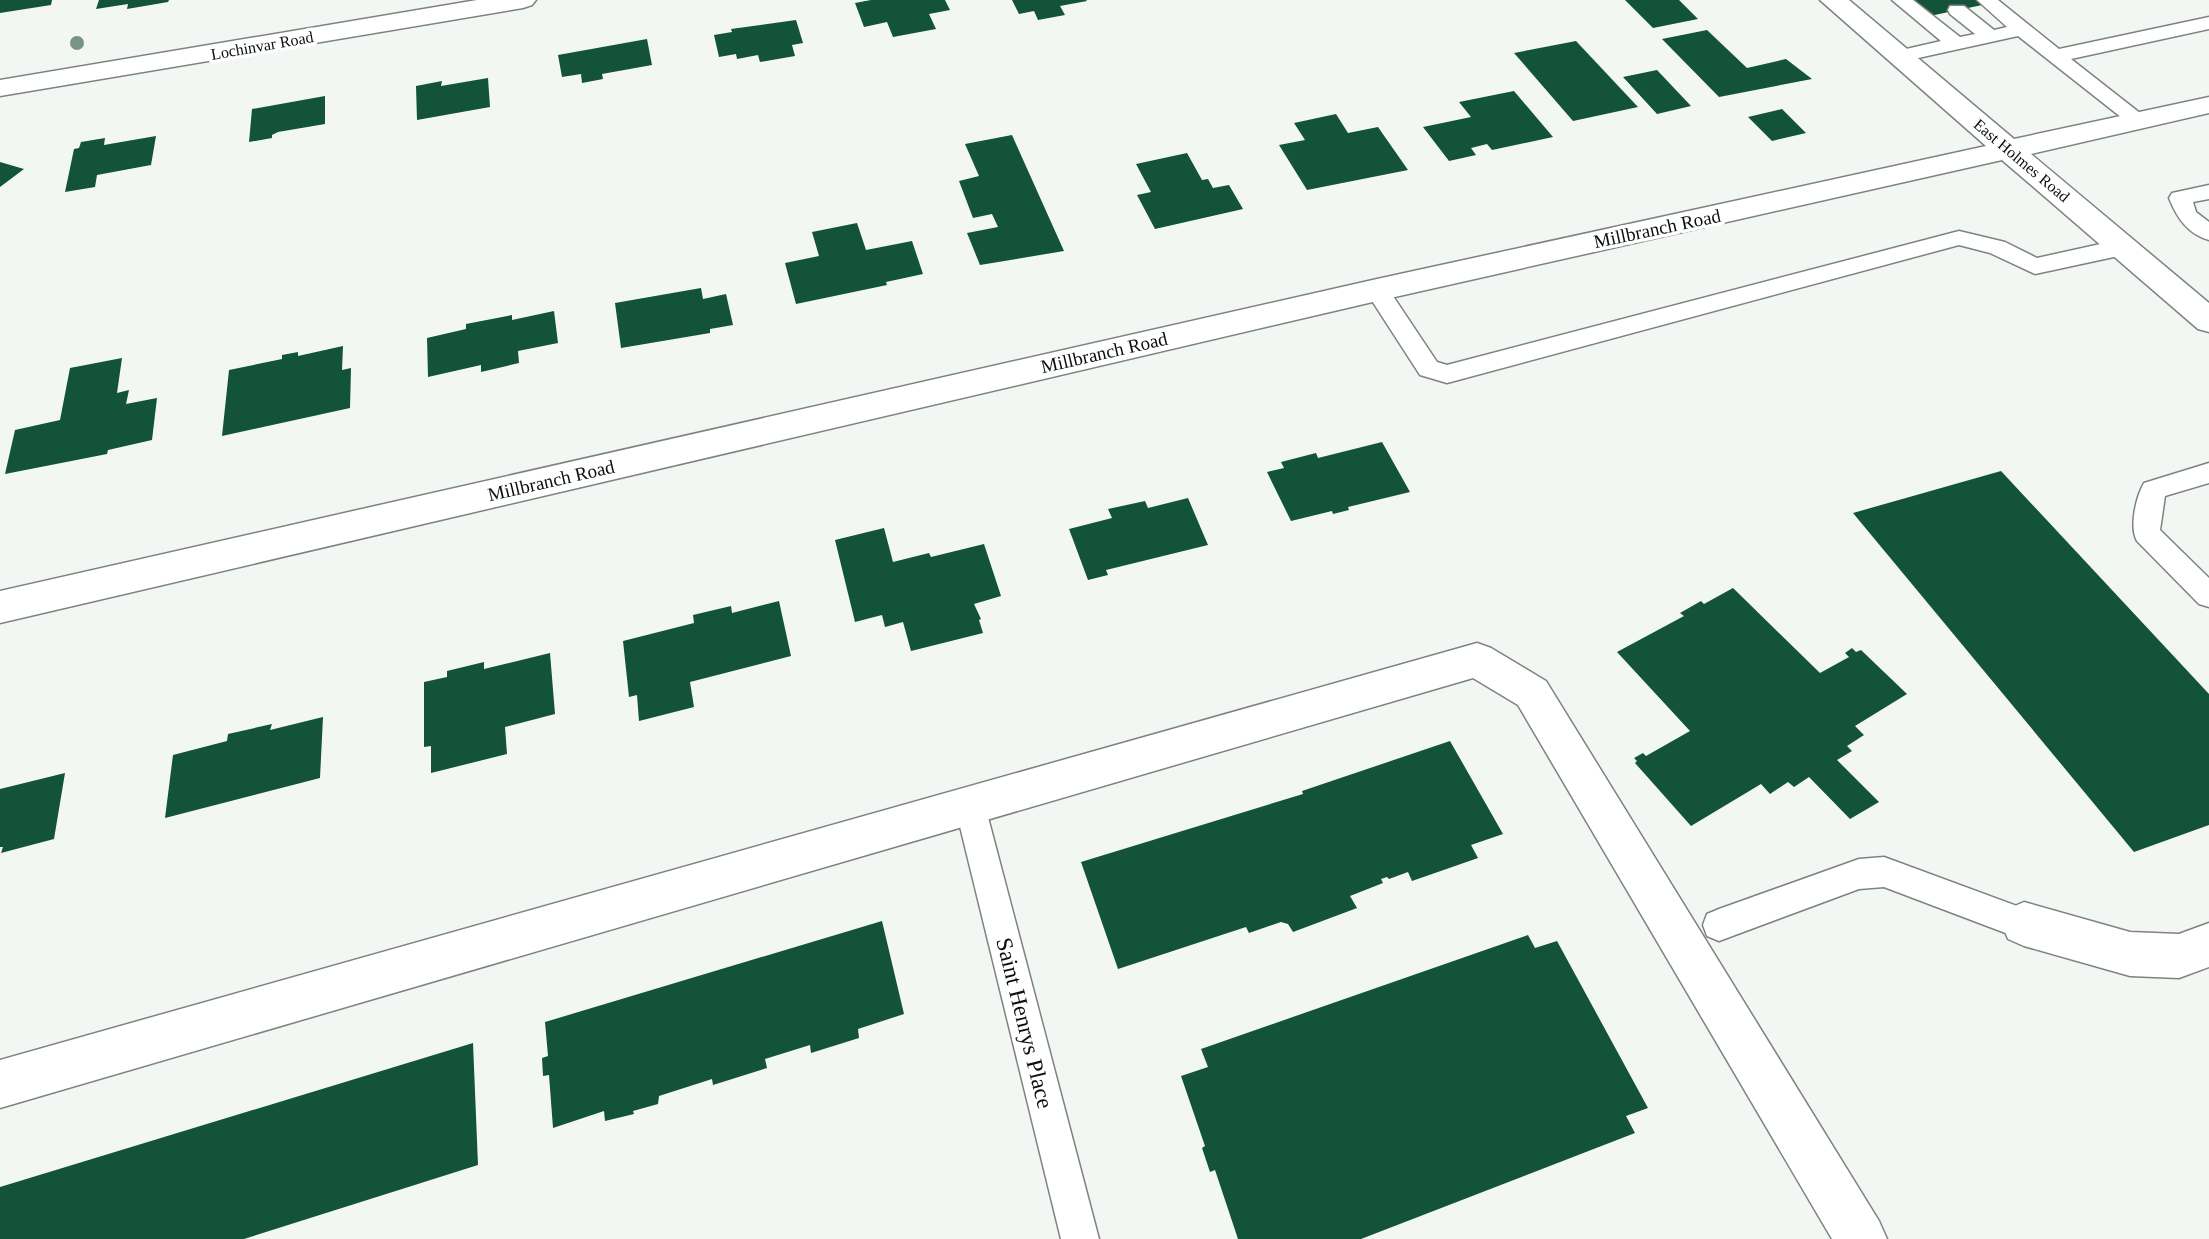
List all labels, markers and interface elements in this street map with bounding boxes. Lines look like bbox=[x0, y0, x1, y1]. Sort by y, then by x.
street label: Lochinvar Road bbox=[210, 28, 315, 63]
street label: East Holmes Road bbox=[1971, 116, 2073, 205]
street label: Millbranch Road bbox=[1592, 205, 1723, 252]
street label: Millbranch Road bbox=[1039, 328, 1170, 377]
street label: Millbranch Road bbox=[486, 456, 617, 505]
street label: Saint Henrys Place bbox=[991, 935, 1058, 1111]

